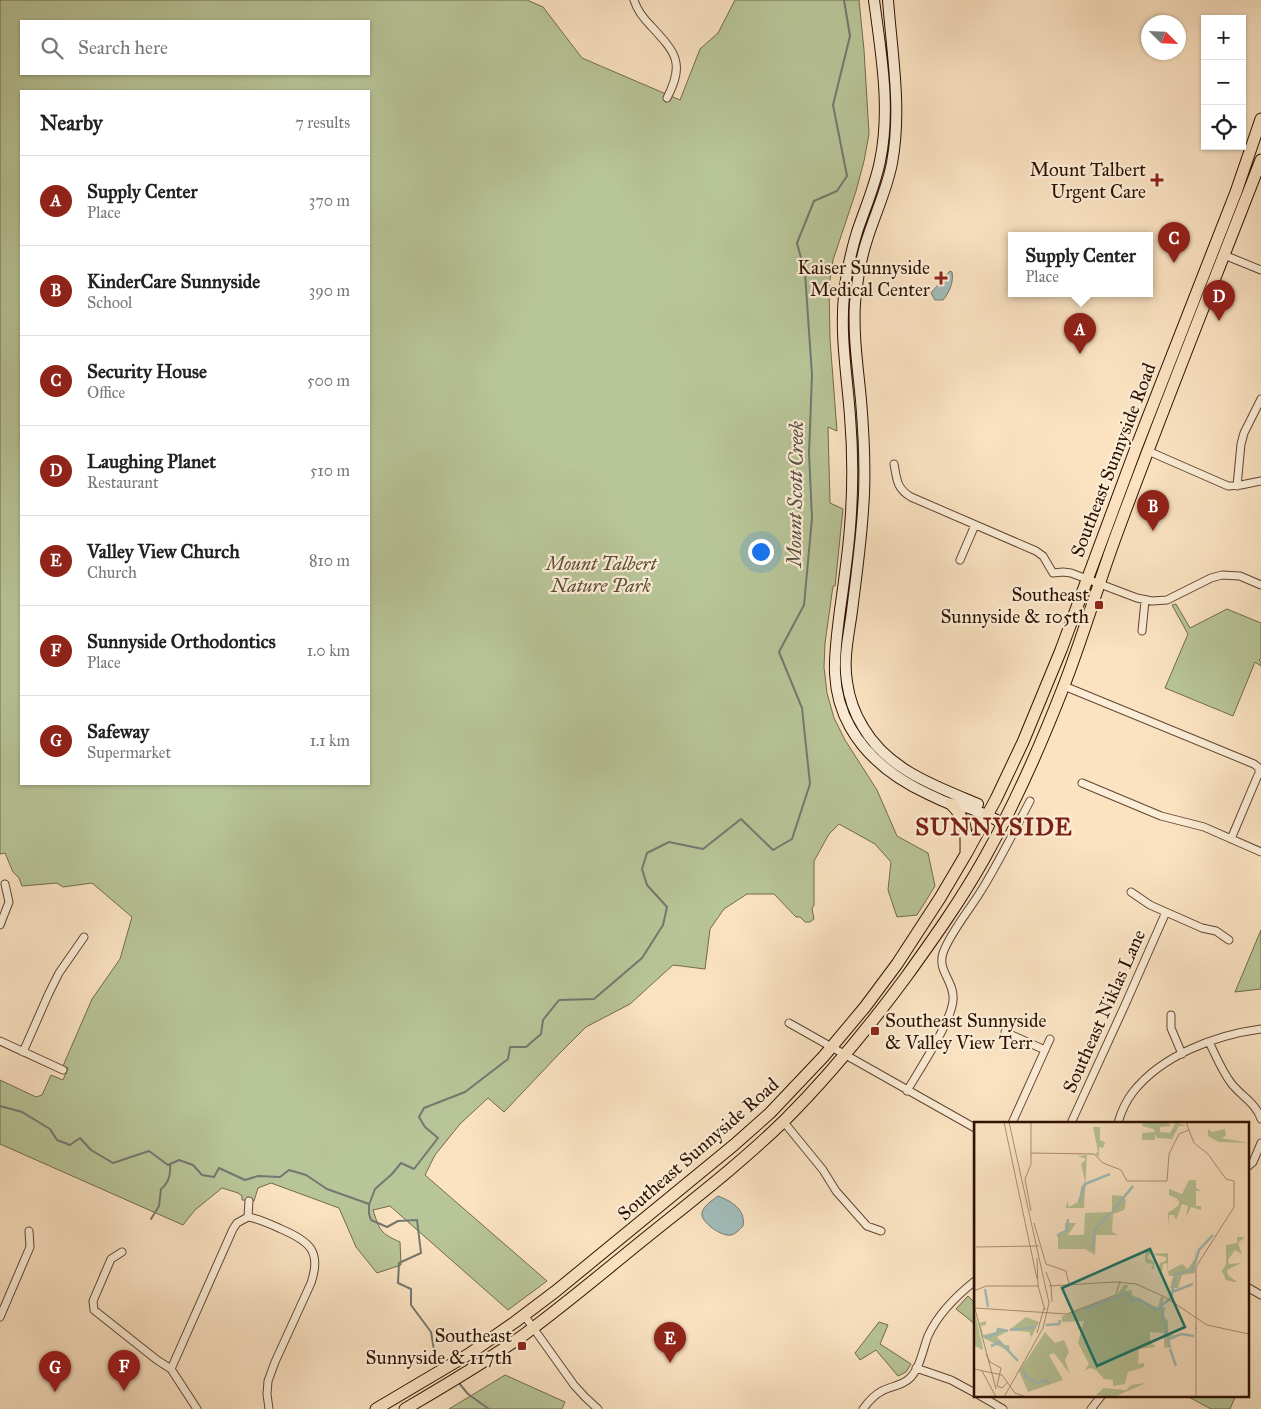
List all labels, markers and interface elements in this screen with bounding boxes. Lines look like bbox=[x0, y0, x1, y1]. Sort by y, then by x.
north arrow bbox=[1141, 15, 1186, 60]
map controls bbox=[1201, 15, 1246, 150]
button: + bbox=[1201, 15, 1246, 60]
search box bbox=[20, 20, 370, 75]
icon: search bbox=[38, 34, 66, 62]
text: Search here bbox=[78, 36, 168, 59]
button: − bbox=[1201, 60, 1246, 105]
button: locate bbox=[1201, 105, 1246, 150]
text: Nearby bbox=[40, 110, 103, 136]
text: 7 results bbox=[295, 113, 350, 132]
place label: Mount Talbert Urgent Care bbox=[1030, 158, 1146, 204]
marker: Mount Talbert Urgent Care bbox=[1150, 173, 1164, 187]
text: Supply Center bbox=[87, 180, 198, 203]
text: A bbox=[51, 191, 61, 210]
text: 370 m bbox=[309, 191, 350, 210]
text: Place bbox=[87, 203, 121, 222]
pin: C bbox=[1158, 222, 1190, 263]
popup bbox=[1008, 232, 1153, 297]
text: Supply Center bbox=[1025, 244, 1136, 267]
place label: Kaiser Sunnyside Medical Center bbox=[798, 256, 931, 301]
text: Place bbox=[1025, 267, 1059, 286]
text: KinderCare Sunnyside bbox=[87, 270, 260, 293]
marker: Kaiser Sunnyside Medical Center bbox=[934, 271, 948, 285]
pin: D bbox=[1203, 280, 1235, 321]
text: B bbox=[51, 281, 61, 300]
text: 390 m bbox=[309, 281, 350, 300]
text: School bbox=[87, 293, 132, 312]
pin: A bbox=[1064, 313, 1096, 354]
street label: Southeast Sunnyside Road bbox=[1065, 359, 1161, 560]
text: Security House bbox=[87, 360, 207, 383]
text: C bbox=[51, 371, 61, 390]
text: 500 m bbox=[307, 371, 350, 390]
text: Office bbox=[87, 383, 125, 402]
water label: Mount Scott Creek bbox=[782, 421, 808, 569]
text: Laughing Planet bbox=[87, 450, 216, 473]
text: D bbox=[50, 461, 62, 480]
text: 510 m bbox=[310, 461, 350, 480]
text: Restaurant bbox=[87, 473, 159, 492]
pin: B bbox=[1137, 490, 1169, 531]
your location bbox=[748, 539, 774, 565]
text: Valley View Church bbox=[87, 540, 240, 563]
text: E bbox=[50, 551, 62, 570]
text: 810 m bbox=[309, 551, 350, 570]
park label: Mount Talbert Nature Park bbox=[544, 552, 657, 597]
text: Church bbox=[87, 563, 137, 582]
place label: Southeast Sunnyside & 105th bbox=[940, 583, 1089, 628]
marker: Southeast Sunnyside & 105th bbox=[1093, 599, 1105, 611]
text: Sunnyside Orthodontics bbox=[87, 630, 276, 653]
text: F bbox=[51, 641, 61, 660]
text: 1.0 km bbox=[307, 641, 350, 660]
text: Place bbox=[87, 653, 121, 672]
text: Safeway bbox=[87, 720, 149, 743]
text: G bbox=[50, 731, 62, 750]
text: 1.1 km bbox=[310, 731, 350, 750]
text: Supermarket bbox=[87, 743, 171, 762]
district label: SUNNYSIDE bbox=[915, 812, 1073, 842]
street label: Southeast Niklas Lane bbox=[1058, 926, 1150, 1096]
place label: Southeast Sunnyside & Valley View Terr bbox=[885, 1009, 1046, 1054]
marker: Southeast Sunnyside & Valley View Terr bbox=[869, 1025, 881, 1037]
street label: Southeast Sunnyside Road bbox=[613, 1072, 784, 1225]
inset map bbox=[974, 1122, 1248, 1396]
pin: E bbox=[654, 1322, 686, 1363]
place label: Southeast Sunnyside & 117th bbox=[366, 1324, 512, 1369]
marker: Southeast Sunnyside & 117th bbox=[516, 1340, 528, 1352]
pin: F bbox=[108, 1350, 140, 1391]
pin: G bbox=[39, 1351, 71, 1392]

